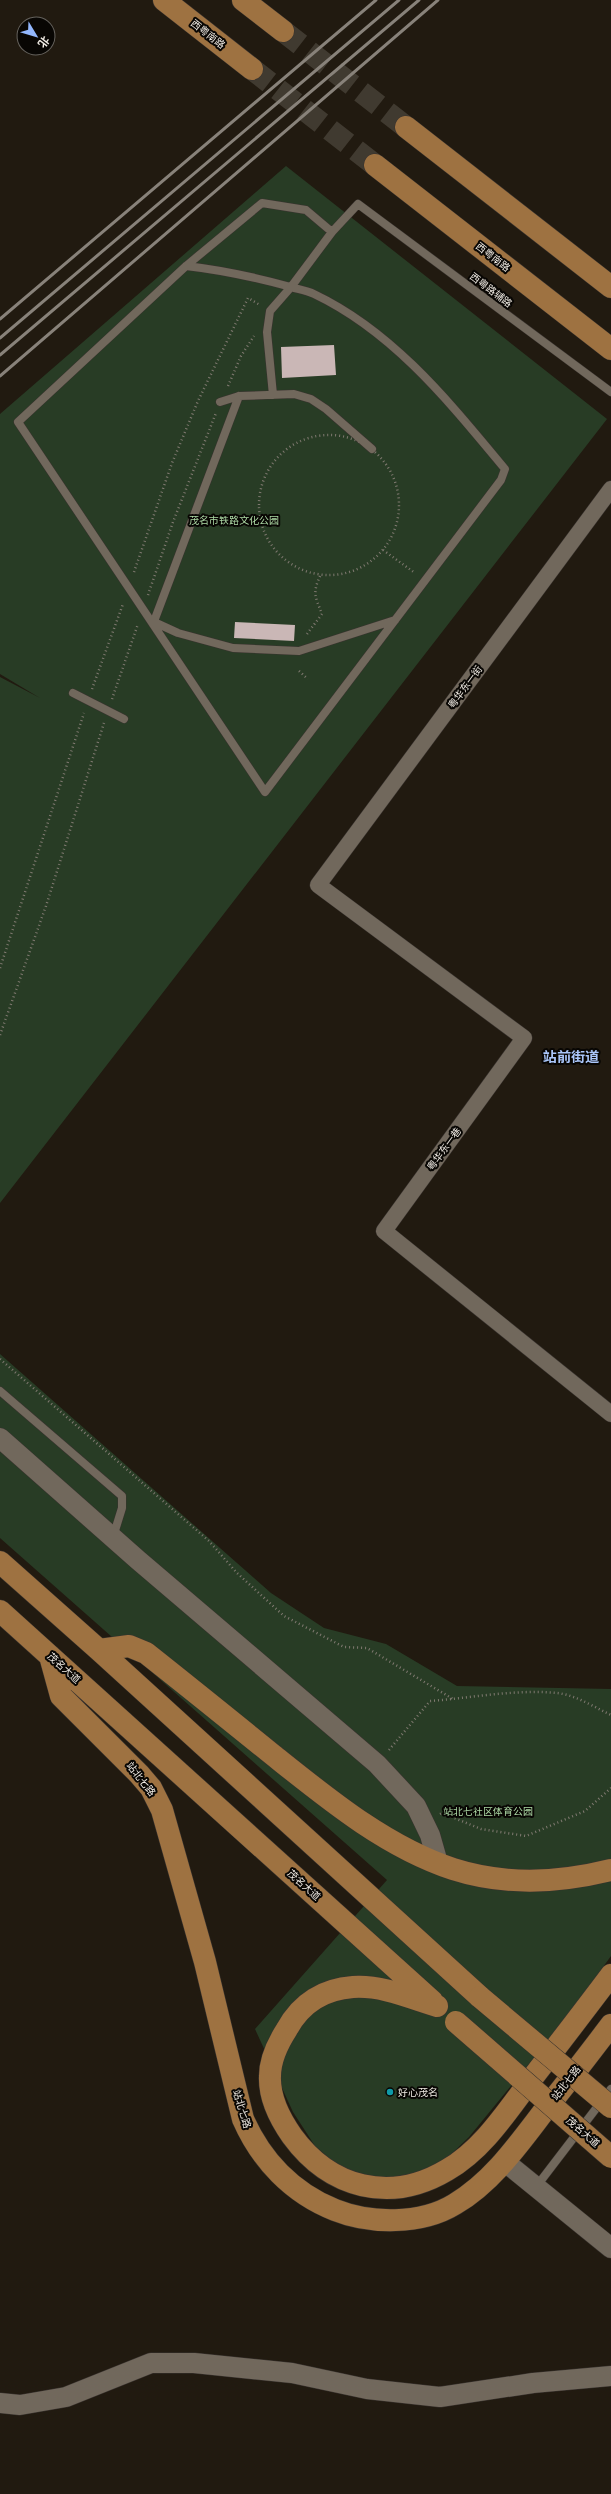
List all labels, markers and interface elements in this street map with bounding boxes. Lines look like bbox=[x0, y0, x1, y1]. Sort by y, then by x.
north arrow bbox=[16, 16, 56, 56]
street label: 西粤南路 bbox=[189, 17, 227, 51]
text: 北 bbox=[36, 34, 52, 50]
street label: 西粤南路 bbox=[474, 240, 512, 274]
street label: 西粤路辅路 bbox=[468, 271, 514, 309]
park label: 茂名市铁路文化公园 bbox=[189, 515, 279, 526]
street label: 粤华东一街 bbox=[446, 664, 484, 710]
district label: 站前街道 bbox=[543, 1049, 599, 1065]
street label: 粤华东一巷 bbox=[425, 1126, 463, 1172]
street label: 茂名大道 bbox=[45, 1651, 83, 1685]
street label: 站北七路 bbox=[124, 1760, 158, 1798]
park label: 站北七社区体育公园 bbox=[443, 1806, 533, 1817]
street label: 茂名大道 bbox=[285, 1868, 323, 1902]
street label: 站北七路 bbox=[549, 2064, 583, 2102]
marker: 好心茂名 bbox=[385, 2087, 395, 2097]
place label: 好心茂名 bbox=[398, 2087, 438, 2098]
street label: 站北七路 bbox=[231, 2088, 253, 2130]
street label: 茂名大道 bbox=[564, 2115, 602, 2149]

